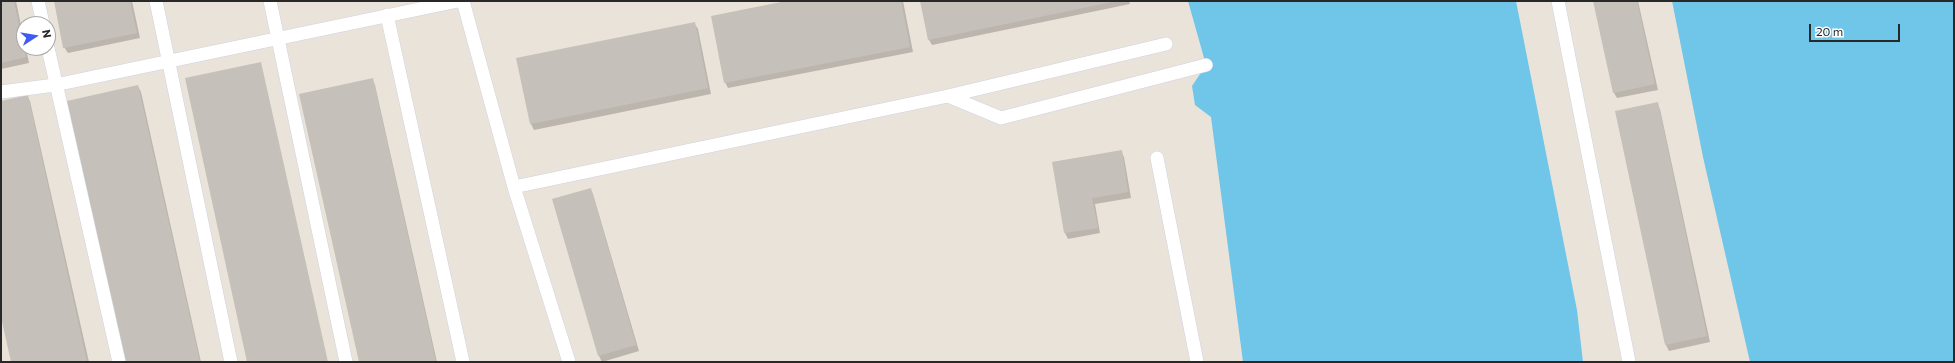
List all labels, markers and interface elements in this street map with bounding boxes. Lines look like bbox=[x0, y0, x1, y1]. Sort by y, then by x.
north arrow bbox=[16, 16, 56, 56]
scale bar bbox=[1811, 16, 1902, 42]
text: 20 m bbox=[1816, 24, 1843, 38]
text: N bbox=[40, 28, 54, 39]

